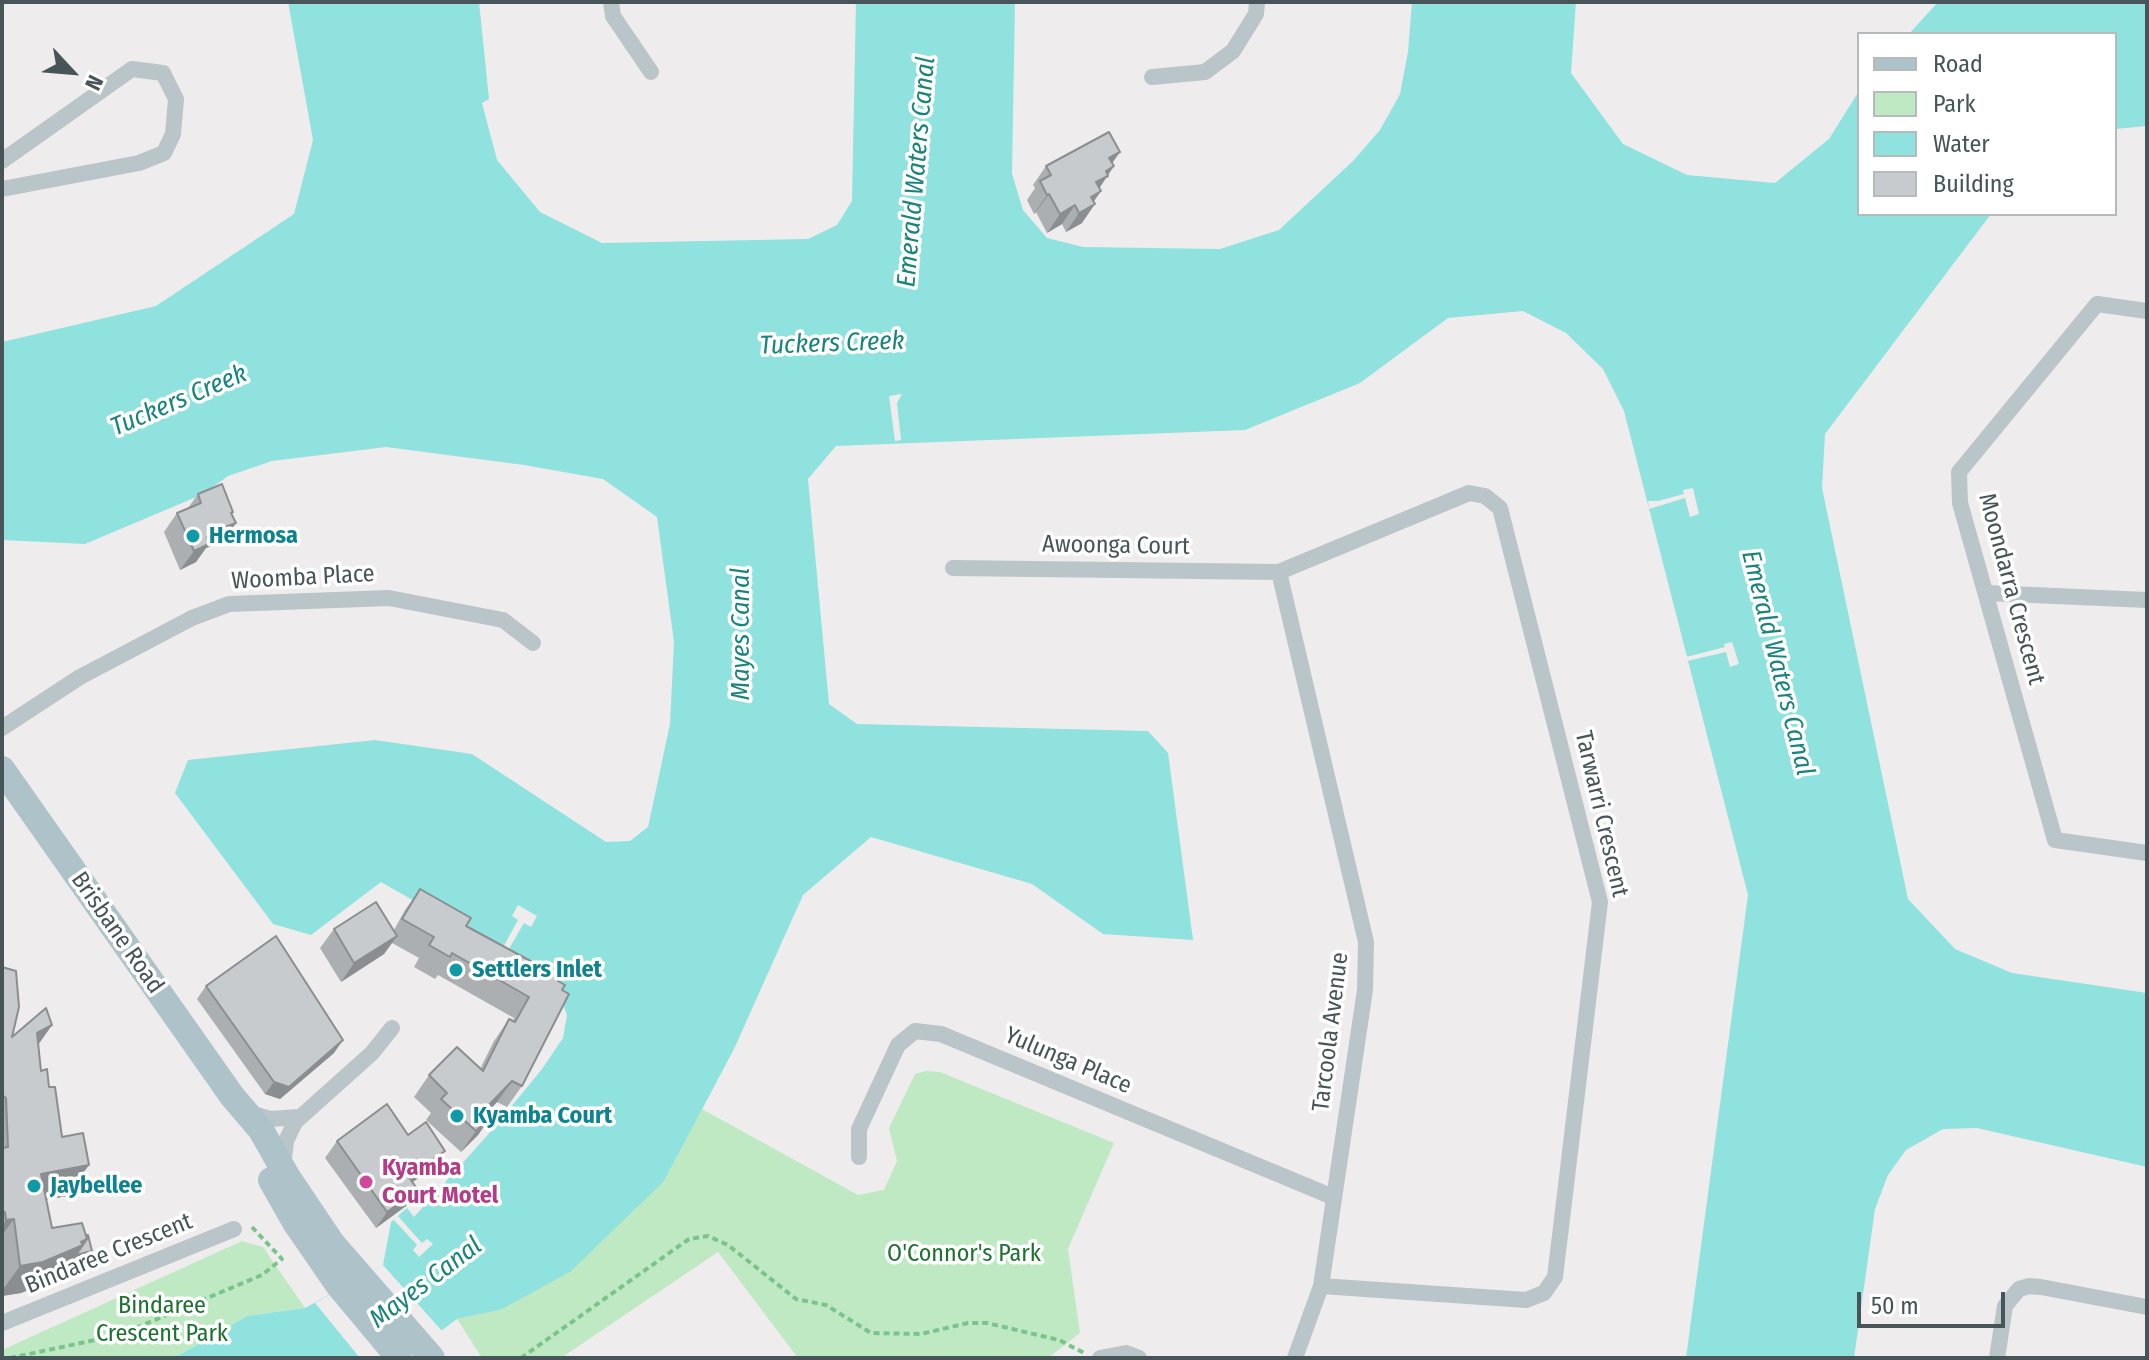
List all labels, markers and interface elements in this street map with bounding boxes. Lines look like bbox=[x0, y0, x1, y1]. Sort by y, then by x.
north arrow bbox=[32, 32, 112, 112]
legend bbox=[1857, 32, 2117, 216]
text: Road bbox=[1933, 50, 1983, 78]
water label: Emerald Waters Canal bbox=[891, 56, 943, 288]
text: N bbox=[79, 71, 109, 95]
text: Park bbox=[1933, 90, 1976, 118]
text: Water bbox=[1933, 130, 1990, 158]
text: Building bbox=[1933, 170, 2014, 198]
water label: Tuckers Creek bbox=[759, 326, 905, 362]
water label: Tuckers Creek bbox=[106, 358, 252, 444]
street label: Moondarra Crescent bbox=[1972, 490, 2050, 688]
place label: Hermosa bbox=[209, 522, 298, 550]
marker: Hermosa bbox=[184, 527, 202, 545]
street label: Awoonga Court bbox=[1042, 530, 1190, 562]
water label: Emerald Waters Canal bbox=[1734, 547, 1820, 779]
street label: Woomba Place bbox=[231, 560, 375, 596]
water label: Mayes Canal bbox=[726, 568, 758, 700]
street label: Tarwarri Crescent bbox=[1568, 728, 1634, 900]
street label: Brisbane Road bbox=[64, 867, 170, 999]
street label: Tarcoola Avenue bbox=[1307, 951, 1355, 1113]
place label: Settlers Inlet bbox=[472, 956, 602, 984]
marker: Settlers Inlet bbox=[447, 961, 465, 979]
street label: Yulunga Place bbox=[1000, 1021, 1136, 1101]
place label: Kyamba Court bbox=[473, 1102, 612, 1130]
marker: Kyamba Court bbox=[448, 1107, 466, 1125]
place label: Kyamba Court Motel bbox=[382, 1154, 498, 1210]
place label: Jaybellee bbox=[50, 1172, 142, 1200]
marker: Kyamba Court Motel bbox=[357, 1173, 375, 1191]
marker: Jaybellee bbox=[25, 1177, 43, 1195]
street label: Bindaree Crescent bbox=[21, 1207, 197, 1301]
water label: Mayes Canal bbox=[364, 1231, 488, 1335]
park label: O'Connor's Park bbox=[887, 1240, 1041, 1268]
scale bar bbox=[1861, 1276, 2009, 1326]
park label: Bindaree Crescent Park bbox=[96, 1292, 228, 1348]
text: 50 m bbox=[1871, 1292, 1919, 1320]

